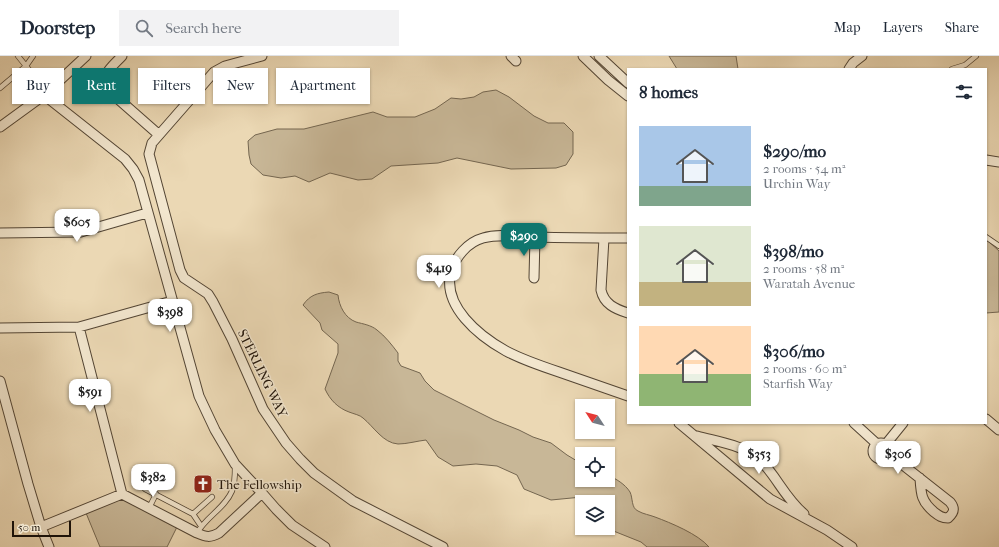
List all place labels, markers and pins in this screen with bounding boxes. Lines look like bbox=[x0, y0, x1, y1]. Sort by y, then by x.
pin: $605 bbox=[53, 209, 101, 243]
pin: $290 bbox=[500, 223, 548, 257]
pin: $419 bbox=[415, 255, 463, 289]
pin: $398 bbox=[146, 299, 194, 333]
pin: $591 bbox=[66, 379, 114, 413]
pin: $353 bbox=[735, 441, 783, 475]
pin: $306 bbox=[874, 441, 922, 475]
pin: $382 bbox=[129, 464, 177, 498]
church icon: The Fellowship bbox=[192, 473, 214, 495]
place label: The Fellowship bbox=[217, 477, 302, 492]

